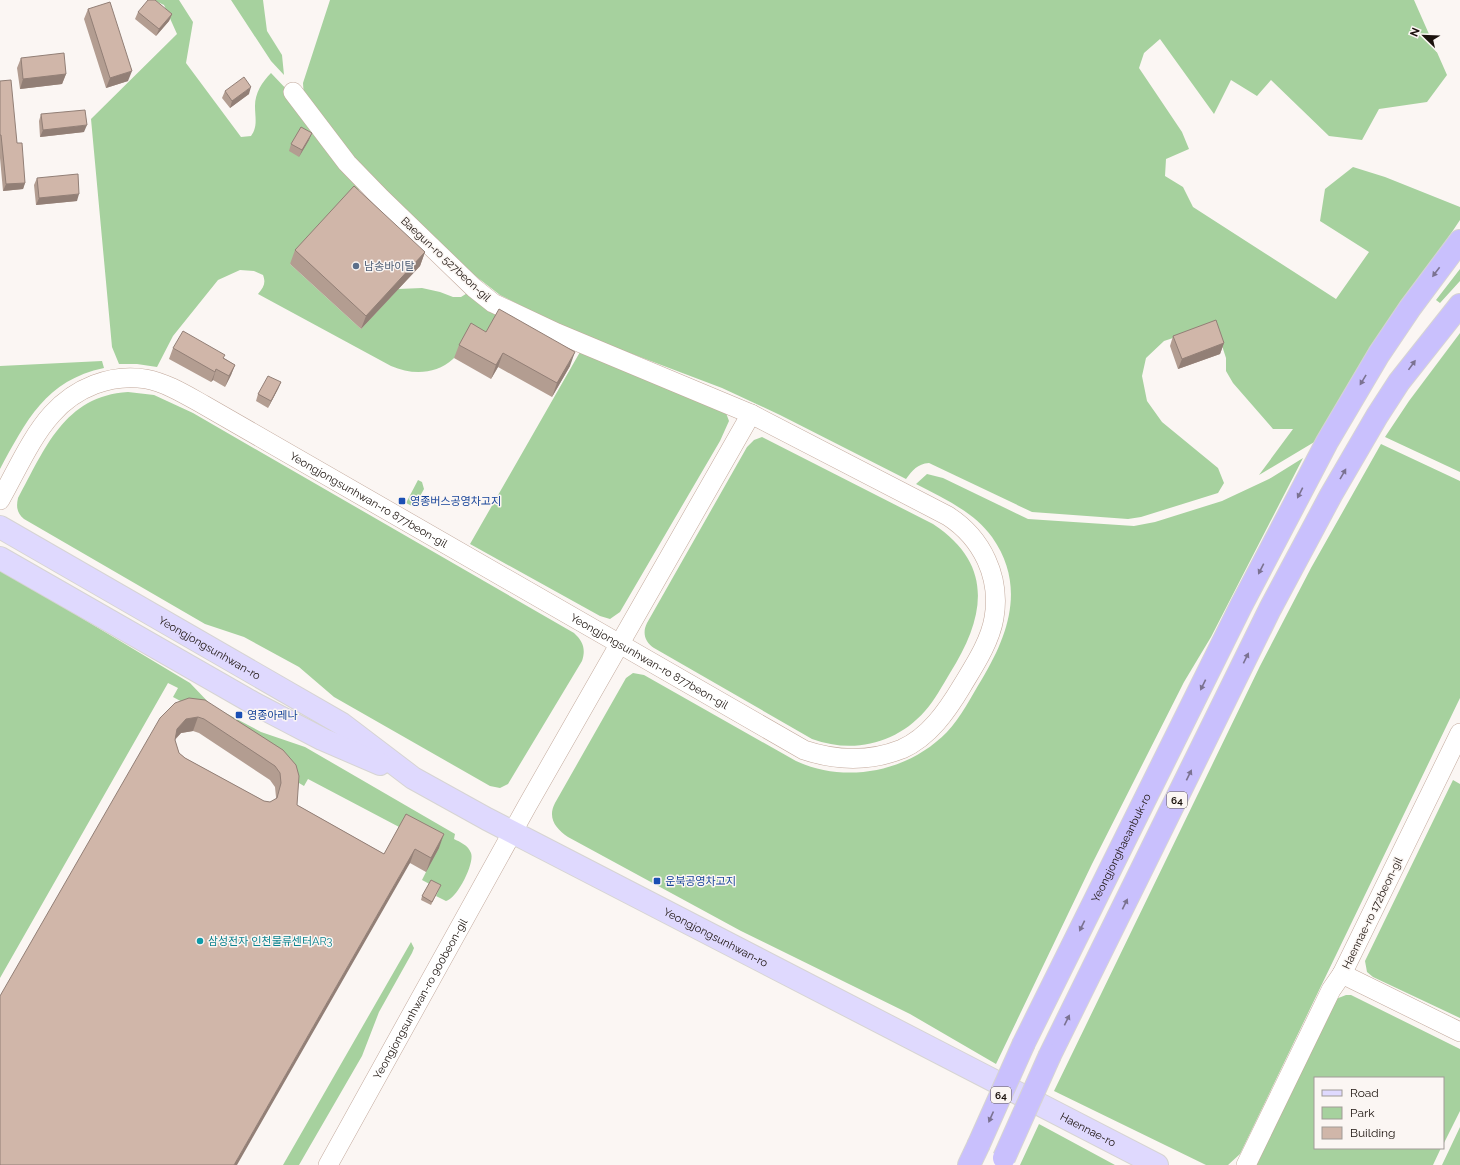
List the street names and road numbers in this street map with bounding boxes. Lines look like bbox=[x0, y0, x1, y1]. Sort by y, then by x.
street label: Baegun-ro 527beon-gil bbox=[398, 214, 493, 304]
street label: Yeongjongsunhwan-ro 877beon-gil bbox=[287, 450, 450, 551]
street label: Yeongjongsunhwan-ro 877beon-gil bbox=[568, 611, 730, 712]
street label: Yeongjongsunhwan-ro bbox=[156, 614, 263, 683]
street label: Yeongjonghaeanbuk-ro bbox=[1089, 791, 1154, 905]
road number: 64 bbox=[1167, 792, 1187, 808]
street label: Haennae-ro 172beon-gil bbox=[1340, 855, 1405, 971]
street label: Yeongjongsunhwan-ro bbox=[661, 905, 770, 970]
street label: Yeongjongsunhwan-ro 900beon-gil bbox=[371, 917, 470, 1082]
road number: 64 bbox=[991, 1087, 1011, 1103]
street label: Haennae-ro bbox=[1058, 1110, 1118, 1150]

